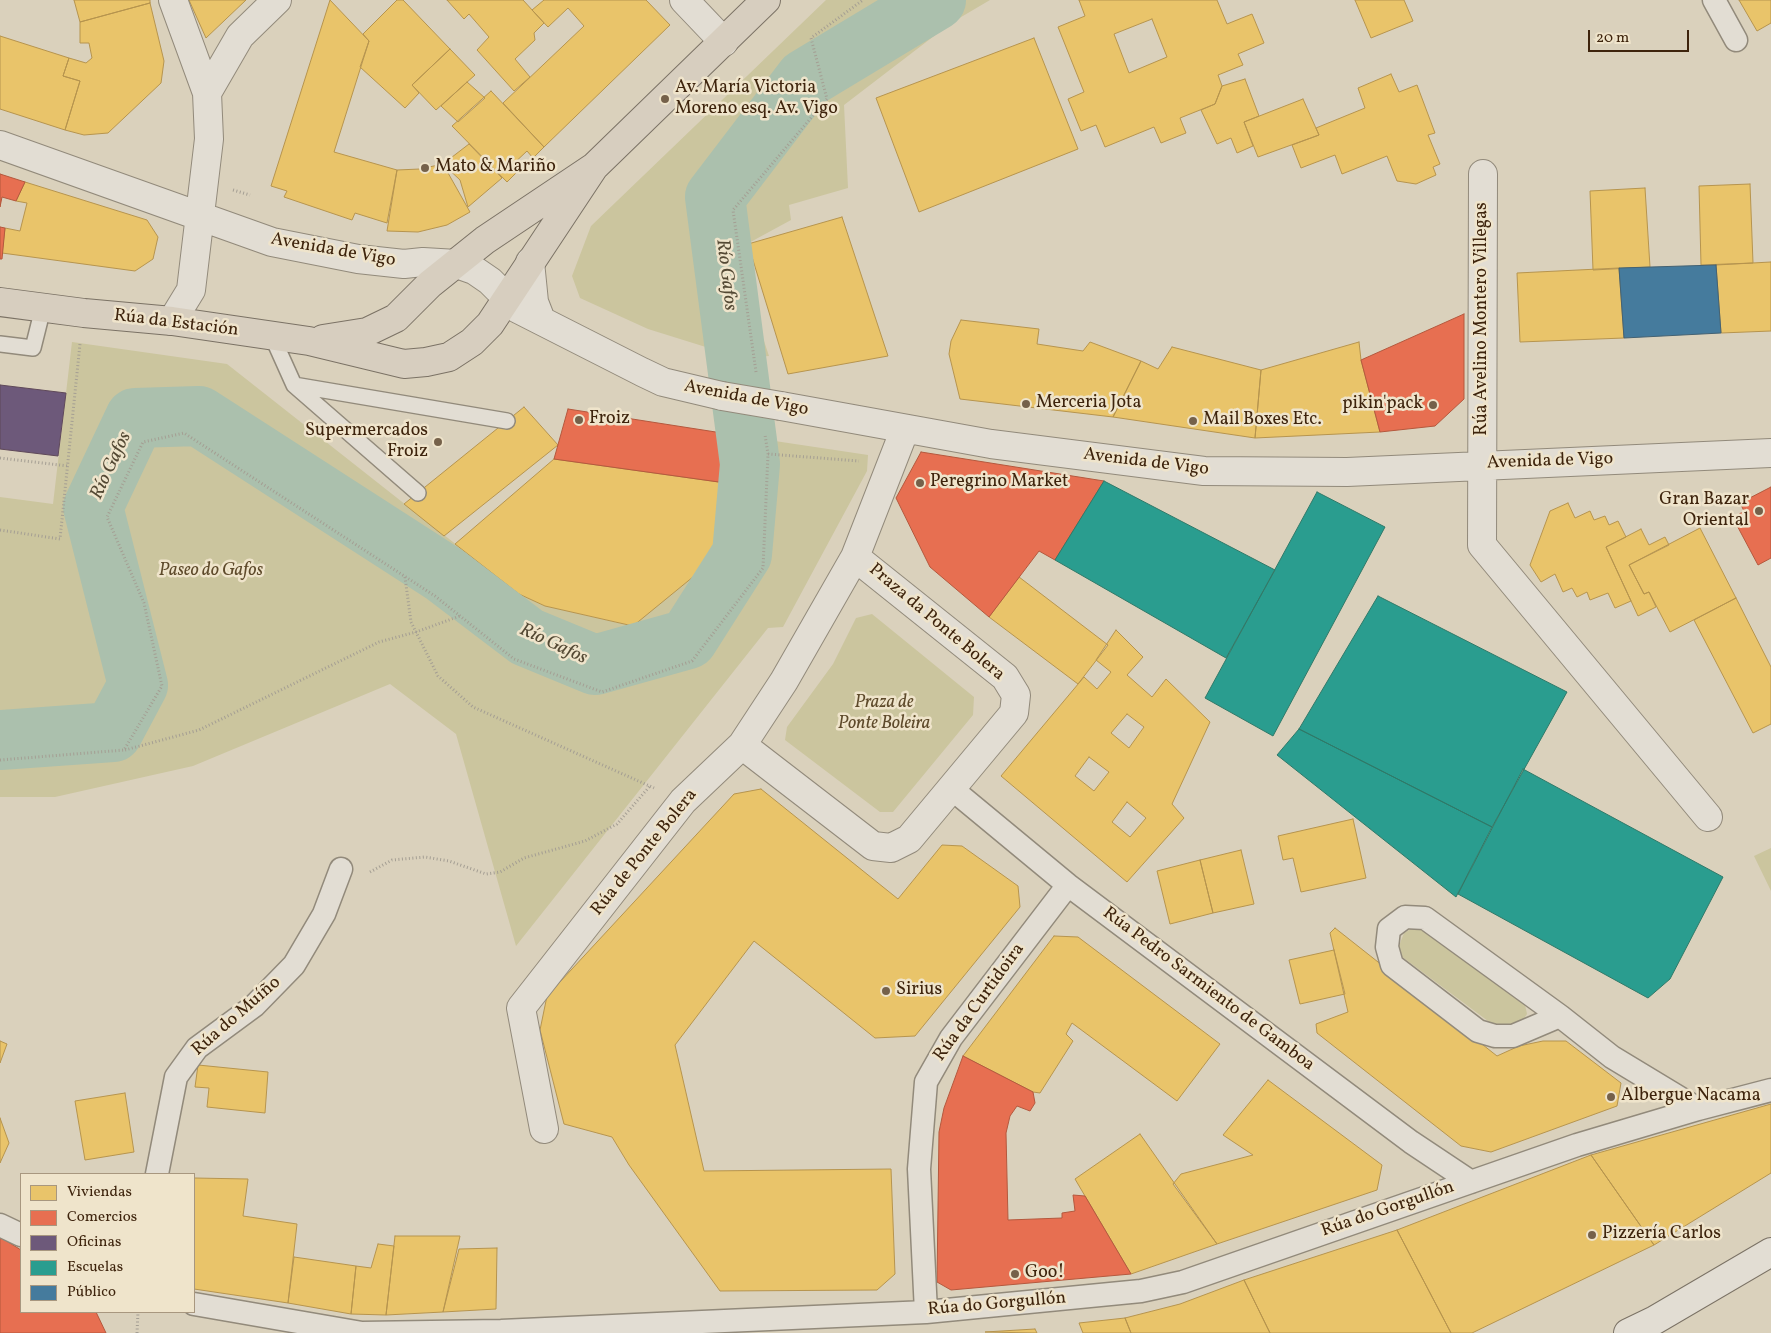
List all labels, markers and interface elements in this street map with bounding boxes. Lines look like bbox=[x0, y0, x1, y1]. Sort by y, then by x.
scale bar bbox=[1591, 20, 1692, 52]
text: 20 m bbox=[1596, 28, 1629, 49]
place label: Av. María Victoria Moreno esq. Av. Vigo bbox=[675, 78, 838, 120]
marker: Av. María Victoria Moreno esq. Av. Vigo bbox=[659, 93, 671, 105]
place label: Mato & Mariño bbox=[435, 157, 556, 179]
marker: Mato & Mariño bbox=[419, 162, 431, 174]
street label: Rúa Avelino Montero Villegas bbox=[1472, 202, 1494, 436]
street label: Avenida de Vigo bbox=[269, 229, 397, 273]
water label: Río Gafos bbox=[709, 238, 741, 312]
street label: Rúa da Estación bbox=[112, 306, 240, 342]
street label: Avenida de Vigo bbox=[682, 376, 810, 422]
place label: Merceria Jota bbox=[1036, 393, 1141, 415]
place label: pikin'pack bbox=[1342, 394, 1423, 416]
marker: Merceria Jota bbox=[1020, 398, 1032, 410]
marker: pikin'pack bbox=[1427, 399, 1439, 411]
place label: Froiz bbox=[589, 409, 630, 431]
place label: Mail Boxes Etc. bbox=[1203, 410, 1322, 432]
marker: Froiz bbox=[573, 414, 585, 426]
marker: Mail Boxes Etc. bbox=[1187, 415, 1199, 427]
place label: Supermercados Froiz bbox=[305, 421, 428, 464]
water label: Río Gafos bbox=[86, 429, 138, 503]
marker: Supermercados Froiz bbox=[432, 436, 444, 448]
street label: Avenida de Vigo bbox=[1082, 445, 1210, 481]
street label: Avenida de Vigo bbox=[1487, 449, 1613, 475]
place label: Peregrino Market bbox=[930, 472, 1068, 494]
marker: Peregrino Market bbox=[914, 477, 926, 489]
place label: Gran Bazar Oriental bbox=[1659, 490, 1749, 532]
marker: Gran Bazar Oriental bbox=[1753, 505, 1765, 517]
street label: Praza da Ponte Bolera bbox=[864, 560, 1008, 686]
park label: Paseo do Gafos bbox=[159, 561, 263, 583]
water label: Río Gafos bbox=[516, 619, 590, 671]
park label: Praza de Ponte Boleira bbox=[838, 693, 930, 736]
street label: Rúa de Ponte Bolera bbox=[587, 785, 703, 921]
street label: Rúa Pedro Sarmiento de Gamboa bbox=[1098, 903, 1318, 1077]
street label: Rúa da Curtidoira bbox=[930, 940, 1030, 1066]
street label: Rúa do Muíño bbox=[188, 973, 286, 1061]
place label: Sirius bbox=[896, 980, 942, 1002]
marker: Sirius bbox=[880, 985, 892, 997]
place label: Albergue Nacama bbox=[1621, 1086, 1761, 1108]
marker: Albergue Nacama bbox=[1605, 1091, 1617, 1103]
legend bbox=[20, 1173, 195, 1313]
street label: Rúa do Gorgullón bbox=[1319, 1177, 1457, 1243]
text: Viviendas bbox=[67, 1182, 132, 1203]
text: Comercios bbox=[67, 1207, 137, 1228]
place label: Pizzería Carlos bbox=[1602, 1224, 1721, 1246]
marker: Pizzería Carlos bbox=[1586, 1229, 1598, 1241]
text: Oficinas bbox=[67, 1232, 121, 1253]
text: Escuelas bbox=[67, 1257, 123, 1278]
place label: Goo! bbox=[1025, 1263, 1065, 1285]
marker: Goo! bbox=[1009, 1268, 1021, 1280]
text: Público bbox=[67, 1282, 116, 1303]
street label: Rúa do Gorgullón bbox=[927, 1288, 1067, 1322]

